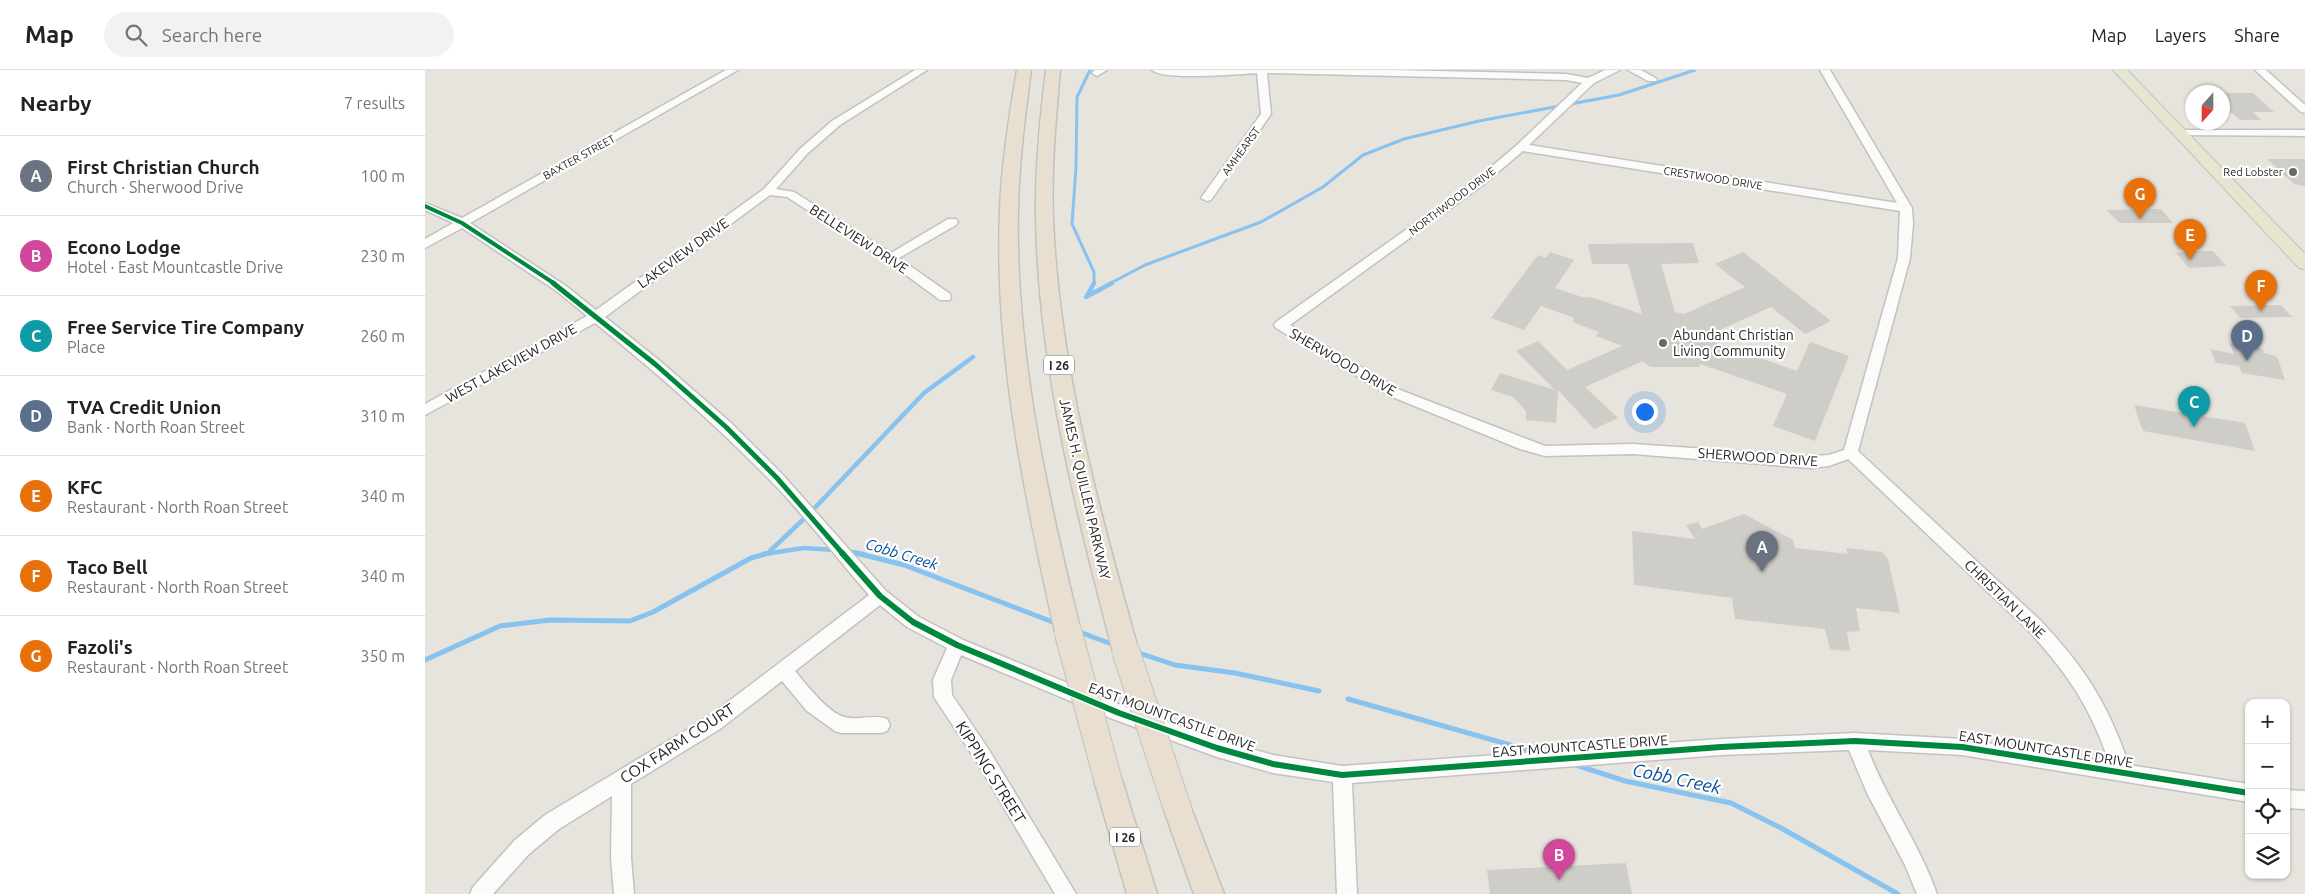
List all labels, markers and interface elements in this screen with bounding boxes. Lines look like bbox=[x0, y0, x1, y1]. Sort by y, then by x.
search box bbox=[104, 12, 454, 57]
text: Map bbox=[25, 21, 74, 48]
icon: search bbox=[122, 21, 150, 49]
text: Search here bbox=[162, 24, 262, 46]
text: Map bbox=[2091, 25, 2127, 45]
text: Layers bbox=[2155, 25, 2206, 45]
text: Share bbox=[2234, 25, 2280, 45]
north arrow bbox=[2185, 85, 2230, 130]
text: Nearby bbox=[20, 91, 91, 115]
text: 7 results bbox=[344, 94, 405, 112]
street label: AMHEARST bbox=[1220, 125, 1262, 177]
street label: BAXTER STREET bbox=[541, 132, 617, 182]
text: First Christian Church bbox=[67, 156, 260, 178]
street label: CRESTWOOD DRIVE bbox=[1663, 164, 1763, 192]
street label: NORTHWOOD DRIVE bbox=[1406, 165, 1498, 237]
place label: Red Lobster bbox=[2223, 166, 2284, 178]
marker: Red Lobster bbox=[2287, 166, 2299, 178]
text: A bbox=[30, 167, 42, 185]
text: 100 m bbox=[360, 167, 405, 185]
text: Church · Sherwood Drive bbox=[67, 178, 244, 196]
pin: G bbox=[2124, 178, 2156, 219]
street label: BELLEVIEW DRIVE bbox=[807, 201, 911, 277]
street label: LAKEVIEW DRIVE bbox=[634, 215, 732, 291]
pin: E bbox=[2174, 219, 2206, 260]
text: Econo Lodge bbox=[67, 236, 181, 258]
text: B bbox=[31, 247, 41, 265]
text: 230 m bbox=[360, 247, 405, 265]
text: Hotel · East Mountcastle Drive bbox=[67, 258, 283, 276]
pin: F bbox=[2245, 270, 2277, 311]
text: Free Service Tire Company bbox=[67, 316, 304, 338]
street label: WEST LAKEVIEW DRIVE bbox=[443, 320, 580, 406]
pin: D bbox=[2231, 320, 2263, 361]
street label: SHERWOOD DRIVE bbox=[1287, 325, 1399, 399]
text: C bbox=[31, 327, 41, 345]
text: 260 m bbox=[360, 327, 405, 345]
place label: Abundant Christian Living Community bbox=[1673, 327, 1794, 359]
marker: Abundant Christian Living Community bbox=[1657, 337, 1669, 349]
text: Place bbox=[67, 338, 105, 356]
road number: I 26 bbox=[1044, 356, 1074, 374]
pin: C bbox=[2178, 386, 2210, 427]
text: TVA Credit Union bbox=[67, 396, 221, 418]
street label: JAMES H. QUILLEN PARKWAY bbox=[1056, 397, 1114, 581]
your location bbox=[1632, 399, 1658, 425]
text: D bbox=[30, 407, 42, 425]
text: 310 m bbox=[360, 407, 405, 425]
text: Bank · North Roan Street bbox=[67, 418, 245, 436]
street label: SHERWOOD DRIVE bbox=[1697, 445, 1819, 469]
text: KFC bbox=[67, 476, 102, 498]
text: E bbox=[31, 487, 41, 505]
text: 340 m bbox=[360, 487, 405, 505]
text: Restaurant · North Roan Street bbox=[67, 498, 288, 516]
pin: A bbox=[1746, 531, 1778, 572]
water label: Cobb Creek bbox=[864, 535, 941, 573]
text: Taco Bell bbox=[67, 556, 147, 578]
street label: CHRISTIAN LANE bbox=[1961, 556, 2049, 642]
text: F bbox=[32, 567, 41, 585]
text: 340 m bbox=[360, 567, 405, 585]
text: Restaurant · North Roan Street bbox=[67, 578, 288, 596]
text: Fazoli's bbox=[67, 636, 133, 658]
text: G bbox=[30, 647, 42, 665]
text: 350 m bbox=[360, 647, 405, 665]
text: Restaurant · North Roan Street bbox=[67, 658, 288, 676]
street label: EAST MOUNTCASTLE DRIVE bbox=[1086, 679, 1258, 755]
street label: COX FARM COURT bbox=[616, 699, 738, 787]
map controls bbox=[2245, 699, 2290, 879]
button: + bbox=[2245, 699, 2290, 744]
street label: KIPPING STREET bbox=[952, 718, 1030, 826]
street label: EAST MOUNTCASTLE DRIVE bbox=[1958, 727, 2134, 771]
street label: EAST MOUNTCASTLE DRIVE bbox=[1492, 732, 1669, 760]
button: − bbox=[2245, 744, 2290, 789]
water label: Cobb Creek bbox=[1631, 759, 1724, 797]
button: locate bbox=[2245, 789, 2290, 834]
road number: I 26 bbox=[1110, 828, 1140, 846]
button: layers bbox=[2245, 834, 2290, 879]
pin: B bbox=[1543, 839, 1575, 880]

